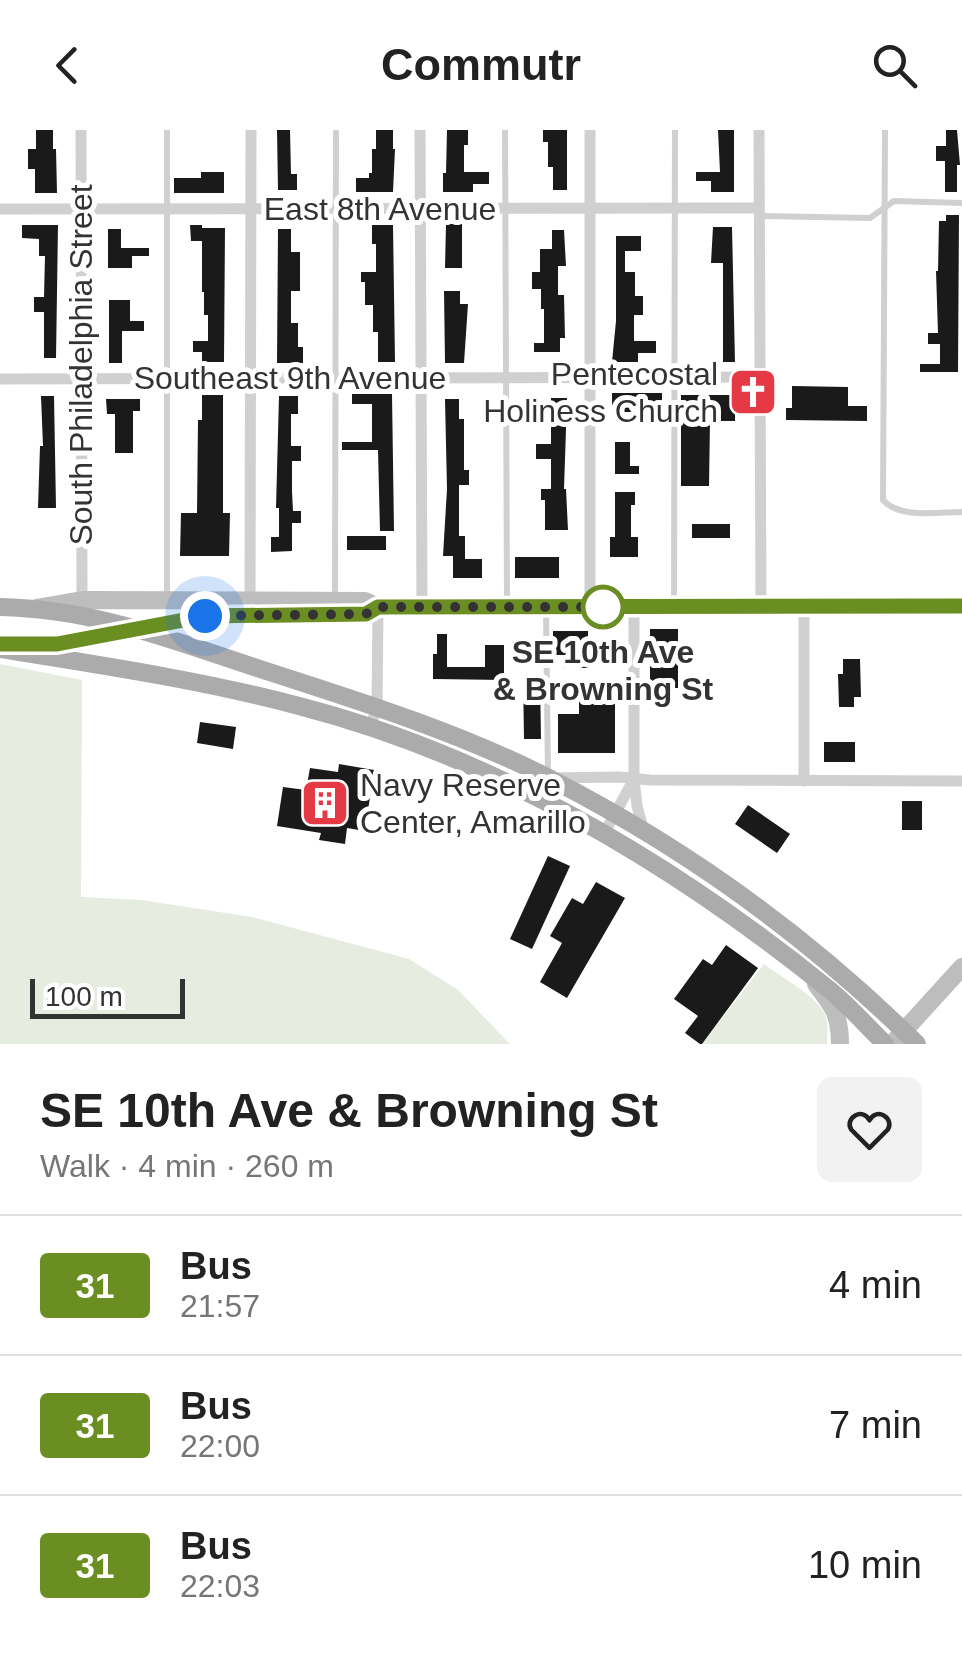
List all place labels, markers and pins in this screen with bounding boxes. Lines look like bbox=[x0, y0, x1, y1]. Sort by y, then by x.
place label: Pentecostal Holiness Church bbox=[483, 356, 718, 429]
church icon: Pentecostal Holiness Church bbox=[727, 366, 779, 418]
marker: SE 10th Ave & Browning St bbox=[582, 586, 624, 628]
place label: SE 10th Ave & Browning St bbox=[493, 634, 714, 707]
place label: Navy Reserve Center, Amarillo bbox=[360, 767, 586, 840]
building icon: Navy Reserve Center, Amarillo bbox=[299, 777, 351, 829]

